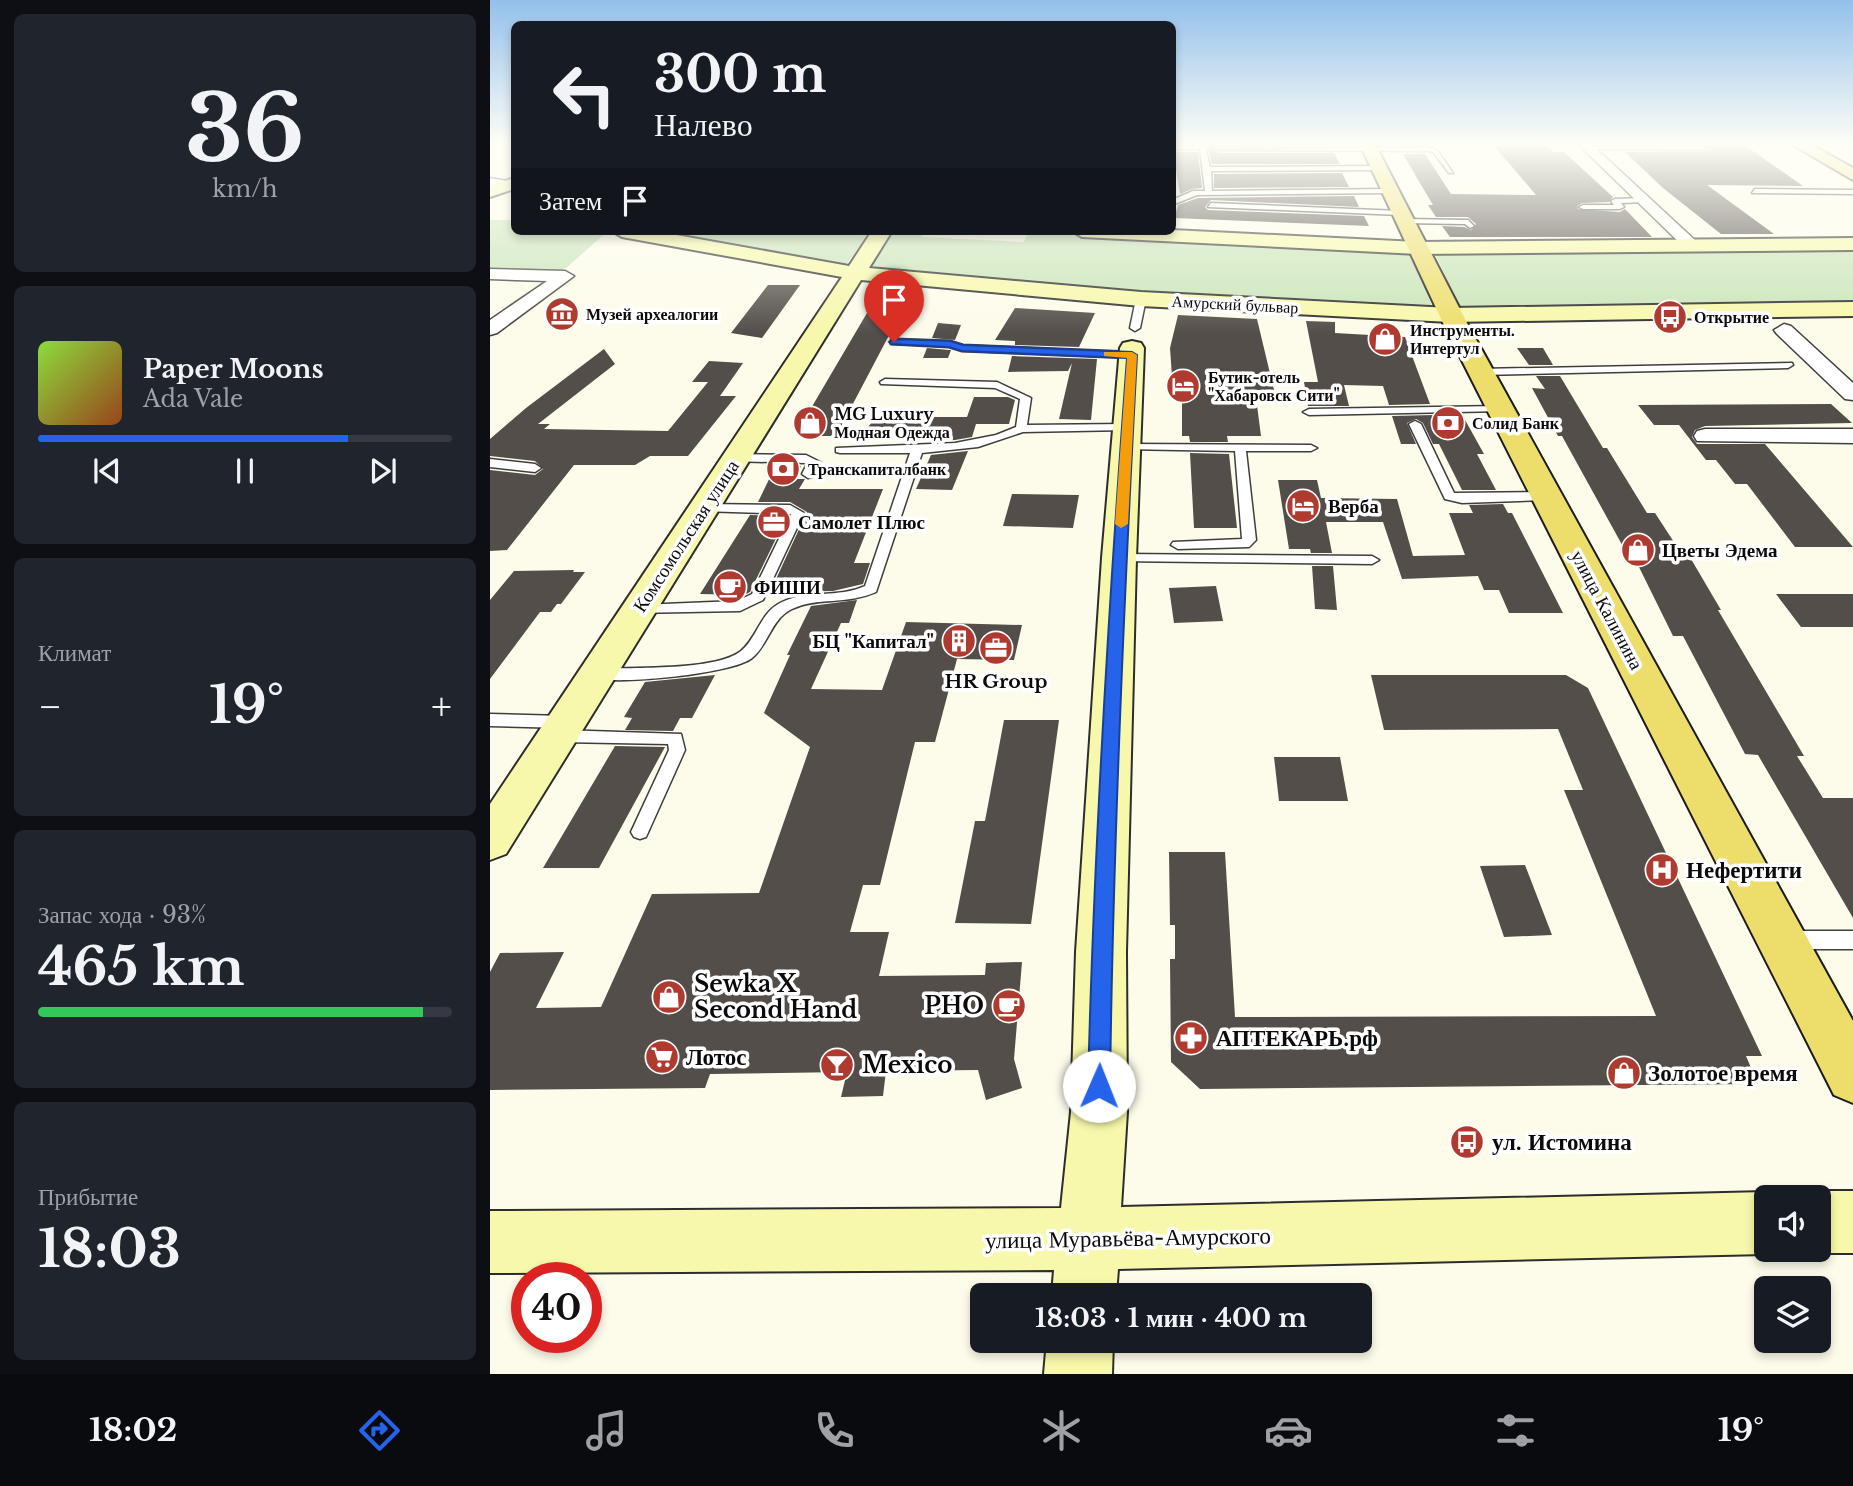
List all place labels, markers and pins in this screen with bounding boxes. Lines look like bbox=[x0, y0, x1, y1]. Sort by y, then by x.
pin bbox=[864, 270, 924, 342]
museum icon: Музей археалогии bbox=[543, 295, 581, 333]
bus stop icon: Открытие bbox=[1651, 298, 1689, 336]
place label: Музей археалогии bbox=[586, 304, 718, 324]
place label: Открытие bbox=[1694, 307, 1769, 327]
shop icon: Инструменты. Интертул bbox=[1366, 320, 1404, 358]
place label: Инструменты. Интертул bbox=[1410, 320, 1515, 358]
hotel icon: Бутик-отель "Хабаровск Сити" bbox=[1164, 367, 1202, 405]
place label: Бутик-отель "Хабаровск Сити" bbox=[1208, 367, 1340, 405]
shop icon: MG Luxury Модная Одежда bbox=[791, 404, 829, 442]
place label: MG Luxury Модная Одежда bbox=[834, 404, 950, 442]
bank icon: Солид Банк bbox=[1429, 404, 1467, 442]
place label: Солид Банк bbox=[1472, 413, 1560, 433]
bank icon: Транскапиталбанк bbox=[764, 450, 802, 488]
place label: Транскапиталбанк bbox=[808, 459, 947, 479]
hotel icon: Верба bbox=[1284, 487, 1322, 525]
place label: Верба bbox=[1328, 495, 1379, 518]
office icon: Самолет Плюс bbox=[755, 503, 793, 541]
place label: Самолет Плюс bbox=[798, 511, 925, 534]
shop icon: Цветы Эдема bbox=[1619, 531, 1657, 569]
place label: Цветы Эдема bbox=[1662, 539, 1778, 562]
cafe icon: ФИШИ bbox=[711, 568, 749, 606]
place label: ФИШИ bbox=[754, 576, 821, 599]
building icon: БЦ "Капитал" bbox=[940, 622, 978, 660]
office icon: HR Group bbox=[977, 629, 1015, 667]
place label: БЦ "Капитал" bbox=[813, 630, 934, 653]
place label: HR Group bbox=[944, 670, 1048, 693]
hospital icon: Нефертити bbox=[1643, 851, 1681, 889]
place label: Нефертити bbox=[1686, 856, 1802, 884]
place label: Sewka X Second Hand bbox=[694, 970, 857, 1024]
shop icon: Sewka X Second Hand bbox=[650, 978, 688, 1016]
cafe icon: PHO bbox=[990, 987, 1028, 1025]
place label: PHO bbox=[924, 992, 984, 1020]
pharmacy icon: АПТЕКАРЬ.рф bbox=[1172, 1019, 1210, 1057]
place label: АПТЕКАРЬ.рф bbox=[1216, 1024, 1378, 1052]
supermarket icon: Лотос bbox=[643, 1038, 681, 1076]
place label: Лотос bbox=[686, 1043, 746, 1071]
bar icon: Mexico bbox=[818, 1046, 856, 1084]
place label: Mexico bbox=[862, 1051, 952, 1079]
shop icon: Золотое время bbox=[1605, 1054, 1643, 1092]
place label: Золотое время bbox=[1648, 1059, 1798, 1087]
bus stop icon: ул. Истомина bbox=[1448, 1123, 1486, 1161]
place label: ул. Истомина bbox=[1492, 1128, 1632, 1156]

